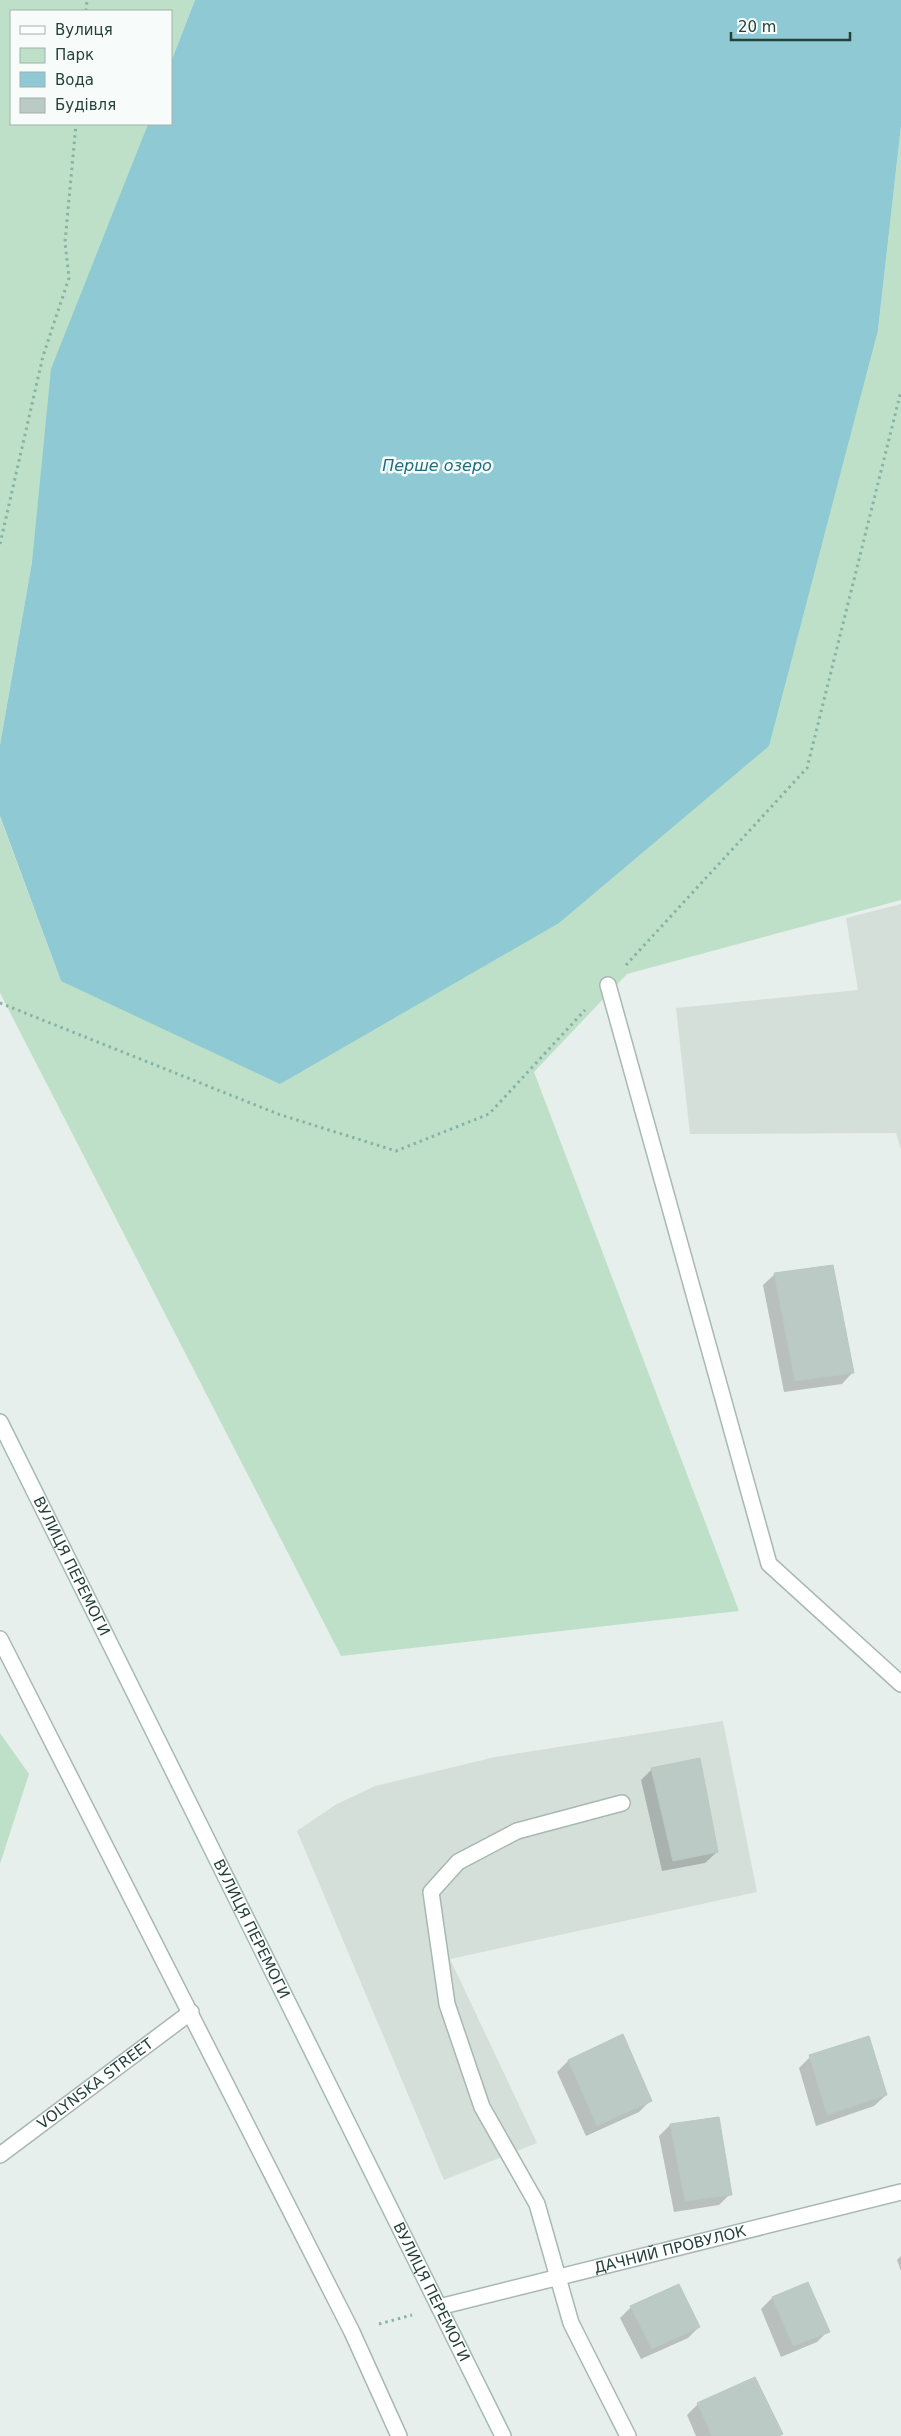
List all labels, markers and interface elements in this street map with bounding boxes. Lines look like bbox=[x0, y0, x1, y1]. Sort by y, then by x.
legend bbox=[10, 10, 172, 125]
scale bar bbox=[731, 10, 850, 42]
text: 20 m bbox=[738, 18, 776, 36]
text: Вулиця bbox=[55, 21, 113, 39]
text: Парк bbox=[55, 46, 94, 64]
text: Вода bbox=[55, 71, 94, 89]
text: Будівля bbox=[55, 96, 116, 114]
water label: Перше озеро bbox=[382, 456, 492, 475]
street label: ВУЛИЦЯ ПЕРЕМОГИ bbox=[29, 1494, 114, 1639]
street label: ВУЛИЦЯ ПЕРЕМОГИ bbox=[209, 1856, 294, 2002]
street label: VOLYNSKA STREET bbox=[34, 2034, 157, 2133]
street label: ВУЛИЦЯ ПЕРЕМОГИ bbox=[389, 2219, 474, 2365]
street label: ДАЧНИЙ ПРОВУЛОК bbox=[592, 2222, 748, 2277]

